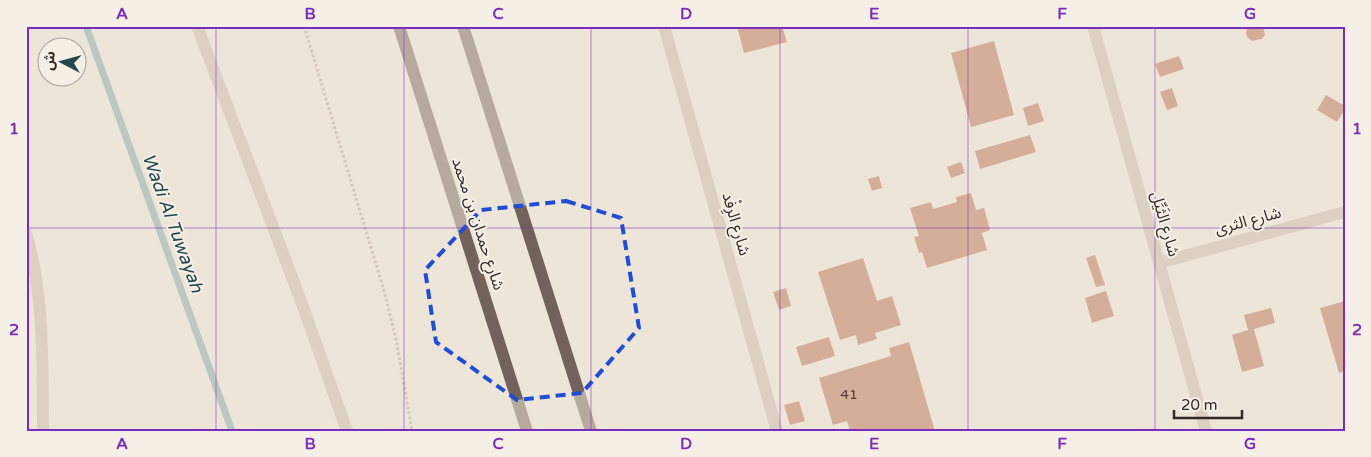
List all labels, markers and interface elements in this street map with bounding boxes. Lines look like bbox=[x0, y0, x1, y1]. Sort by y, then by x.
text: A bbox=[116, 4, 128, 24]
text: B bbox=[304, 4, 316, 24]
text: C bbox=[492, 4, 504, 24]
text: D bbox=[680, 4, 692, 24]
text: E bbox=[869, 4, 879, 24]
text: F bbox=[1057, 4, 1067, 24]
text: G bbox=[1244, 4, 1256, 24]
north arrow bbox=[38, 38, 88, 88]
text: ش bbox=[40, 50, 59, 71]
text: 1 bbox=[9, 119, 19, 139]
text: 1 bbox=[1352, 119, 1362, 139]
water label: Wadi Al Tuwayah bbox=[138, 151, 209, 296]
street label: شارع حمدان بن محمد bbox=[445, 155, 509, 293]
street label: شارع الثَيِّل bbox=[1144, 189, 1184, 259]
street label: شارع الرِفْد bbox=[716, 190, 756, 258]
street label: شارع الثرى bbox=[1213, 203, 1284, 241]
text: 2 bbox=[9, 320, 19, 340]
text: 2 bbox=[1352, 320, 1362, 340]
house number: 41 bbox=[840, 386, 858, 403]
scale bar bbox=[1174, 387, 1241, 419]
text: 20 m bbox=[1181, 396, 1218, 414]
text: A bbox=[116, 434, 128, 454]
text: B bbox=[304, 434, 316, 454]
text: C bbox=[492, 434, 504, 454]
text: D bbox=[680, 434, 692, 454]
text: E bbox=[869, 434, 879, 454]
text: F bbox=[1057, 434, 1067, 454]
text: G bbox=[1244, 434, 1256, 454]

